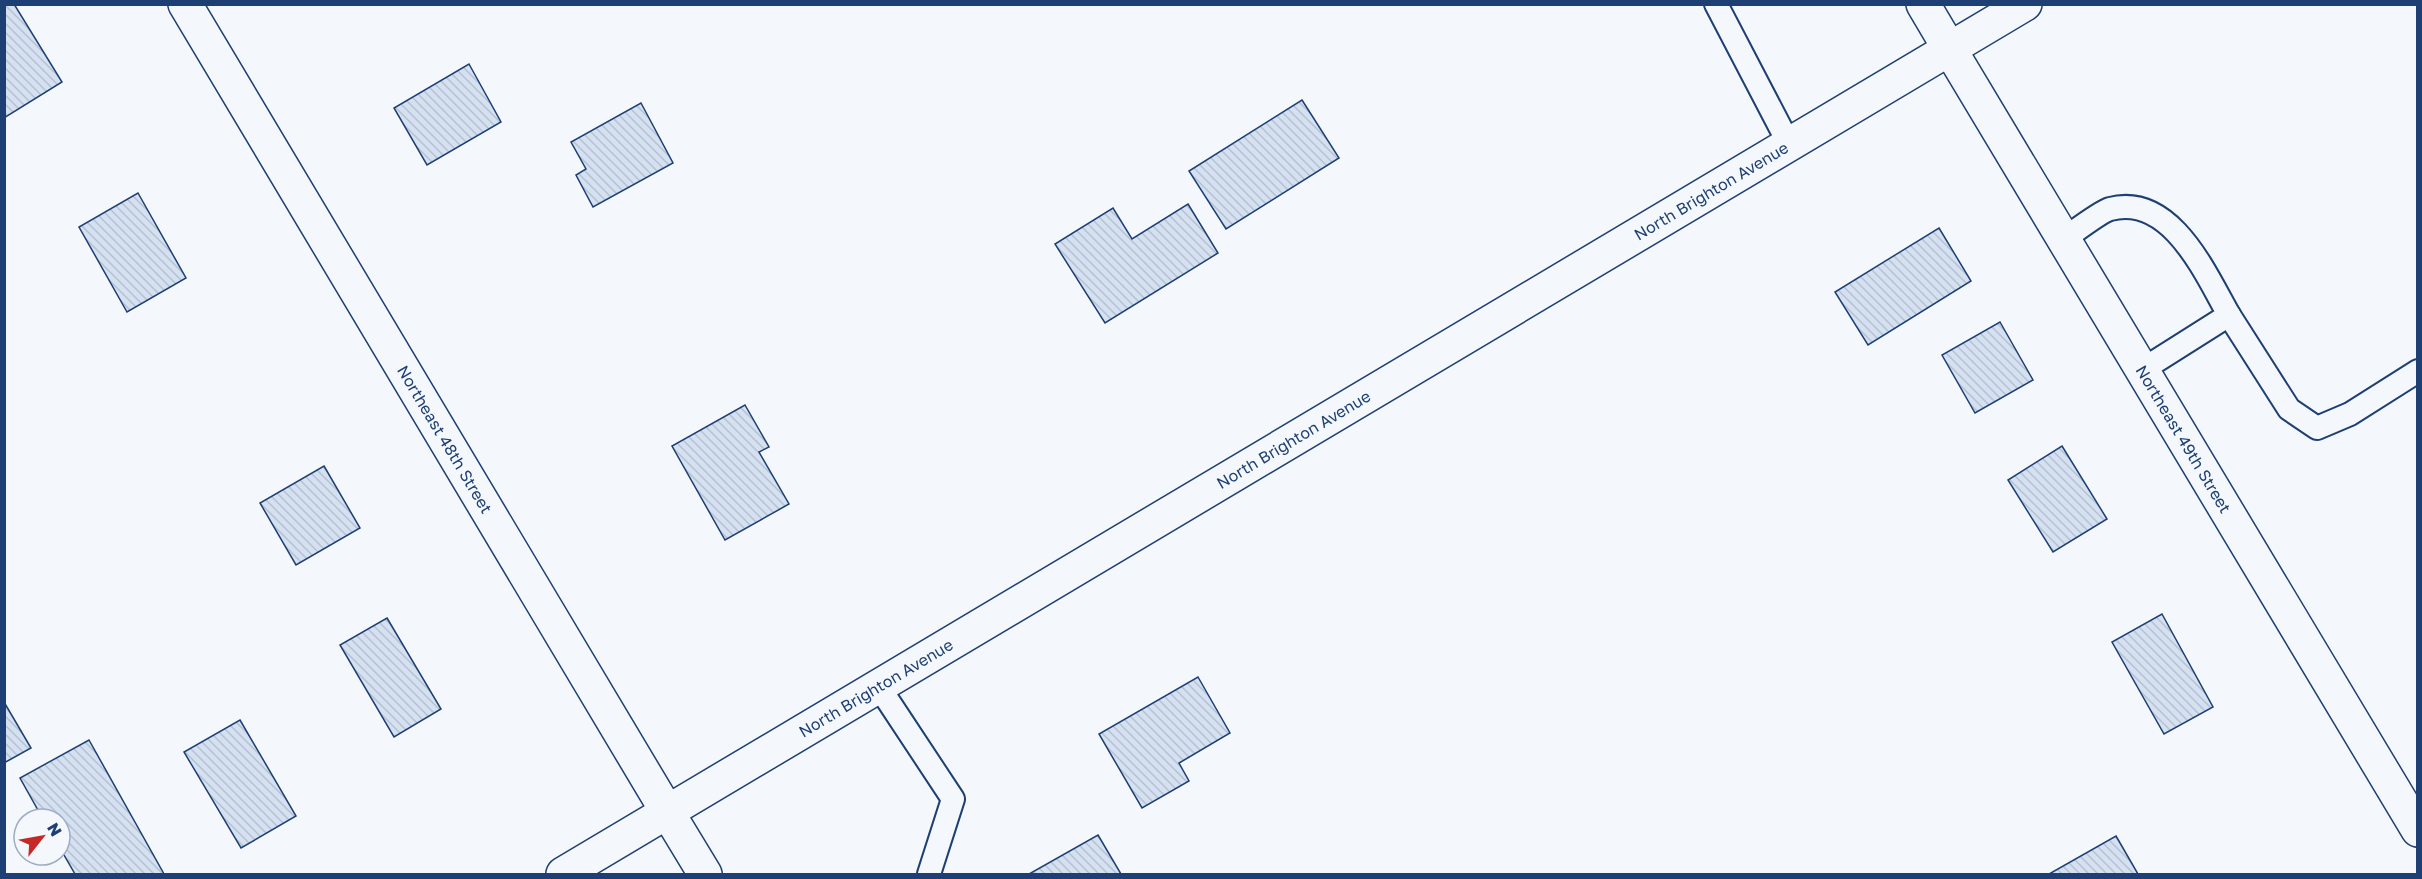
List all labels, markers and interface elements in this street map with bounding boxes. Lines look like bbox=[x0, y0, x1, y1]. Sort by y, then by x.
street label: North Brighton Avenue bbox=[1630, 137, 1792, 244]
street label: Northeast 49th Street bbox=[2132, 361, 2236, 517]
street label: Northeast 48th Street bbox=[393, 362, 497, 517]
street label: North Brighton Avenue bbox=[1213, 386, 1374, 493]
street label: North Brighton Avenue bbox=[795, 634, 956, 741]
north arrow bbox=[12, 807, 72, 867]
text: N bbox=[43, 819, 67, 840]

